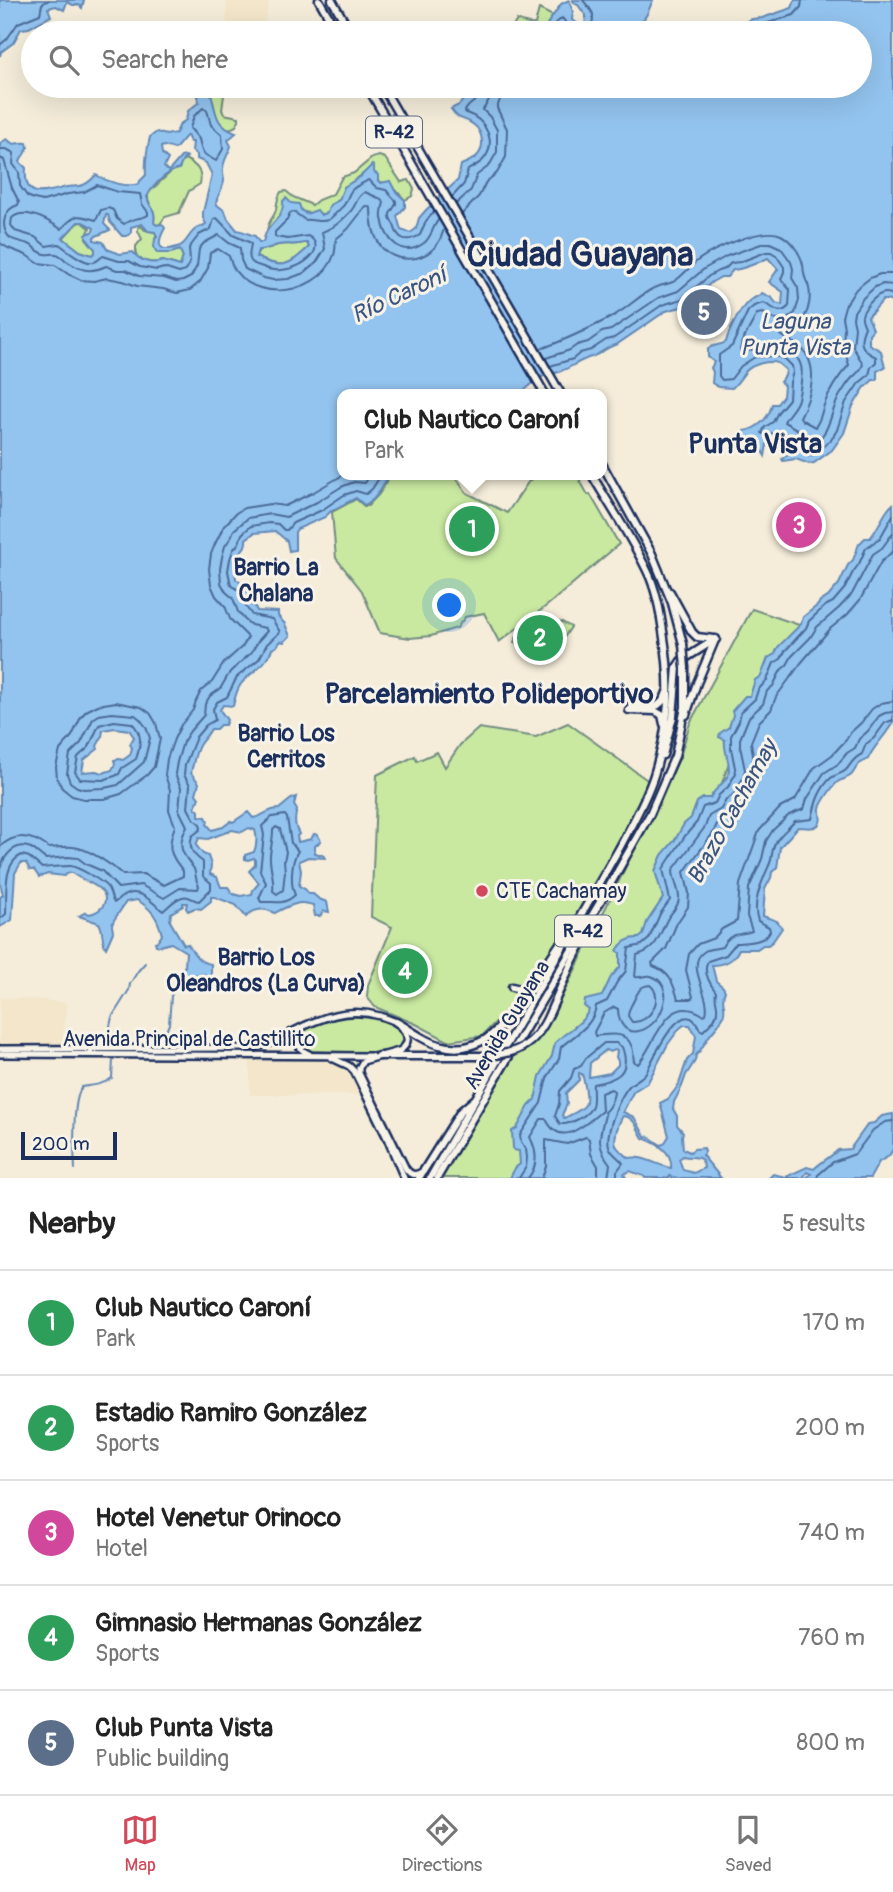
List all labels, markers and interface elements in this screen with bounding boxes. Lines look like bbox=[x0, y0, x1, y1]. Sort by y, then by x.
search box bbox=[21, 21, 872, 98]
icon: search bbox=[45, 41, 83, 79]
text: Search here bbox=[101, 44, 228, 76]
road number: R-42 bbox=[366, 116, 422, 148]
district label: Ciudad Guayana bbox=[467, 233, 693, 277]
water label: Río Caroní bbox=[347, 259, 455, 330]
pin: 5 bbox=[681, 286, 727, 338]
water label: Laguna Punta Vista bbox=[740, 307, 851, 362]
popup bbox=[337, 389, 607, 480]
text: Club Nautico Caroní bbox=[364, 404, 580, 436]
district label: Punta Vista bbox=[688, 427, 822, 462]
text: Park bbox=[364, 436, 404, 465]
pin: 3 bbox=[776, 499, 822, 551]
pin: 1 bbox=[449, 503, 495, 555]
district label: Barrio La Chalana bbox=[233, 553, 319, 608]
your location bbox=[432, 588, 466, 622]
pin: 2 bbox=[517, 612, 563, 664]
district label: Parcelamiento Polideportivo bbox=[324, 677, 654, 712]
district label: Barrio Los Cerritos bbox=[237, 719, 335, 774]
water label: Brazo Cachamay bbox=[680, 732, 785, 889]
place label: CTE Cachamay bbox=[496, 878, 627, 905]
marker: CTE Cachamay bbox=[474, 883, 490, 899]
road number: R-42 bbox=[555, 916, 611, 946]
district label: Barrio Los Oleandros (La Curva) bbox=[166, 943, 366, 998]
pin: 4 bbox=[382, 945, 428, 997]
street label: Avenida Guayana bbox=[458, 955, 556, 1095]
street label: Avenida Principal de Castillito bbox=[63, 1026, 315, 1053]
scale bar bbox=[21, 1129, 117, 1161]
text: 200 m bbox=[32, 1132, 90, 1156]
text: Nearby bbox=[28, 1205, 115, 1242]
text: 5 results bbox=[782, 1209, 865, 1238]
text: Club Nautico Caroní bbox=[95, 1292, 311, 1324]
text: 1 bbox=[47, 1308, 56, 1337]
text: 170 m bbox=[803, 1308, 865, 1337]
text: Park bbox=[95, 1324, 135, 1353]
text: Estadio Ramiro González bbox=[95, 1397, 367, 1429]
text: 2 bbox=[45, 1413, 57, 1442]
text: 200 m bbox=[795, 1413, 865, 1442]
text: Sports bbox=[95, 1429, 159, 1458]
text: Hotel Venetur Orinoco bbox=[95, 1502, 341, 1534]
text: 3 bbox=[45, 1518, 57, 1547]
text: 740 m bbox=[798, 1518, 865, 1547]
text: Hotel bbox=[95, 1534, 148, 1563]
text: Gimnasio Hermanas González bbox=[95, 1607, 422, 1639]
text: 4 bbox=[44, 1623, 58, 1652]
text: 760 m bbox=[798, 1623, 865, 1652]
text: Sports bbox=[95, 1639, 159, 1668]
text: Club Punta Vista bbox=[95, 1712, 273, 1744]
text: 5 bbox=[45, 1728, 57, 1757]
text: 800 m bbox=[797, 1728, 865, 1757]
text: Public building bbox=[95, 1744, 229, 1773]
tab: Map bbox=[121, 1811, 159, 1877]
tab: Directions bbox=[402, 1811, 482, 1877]
tab: Saved bbox=[725, 1811, 772, 1877]

